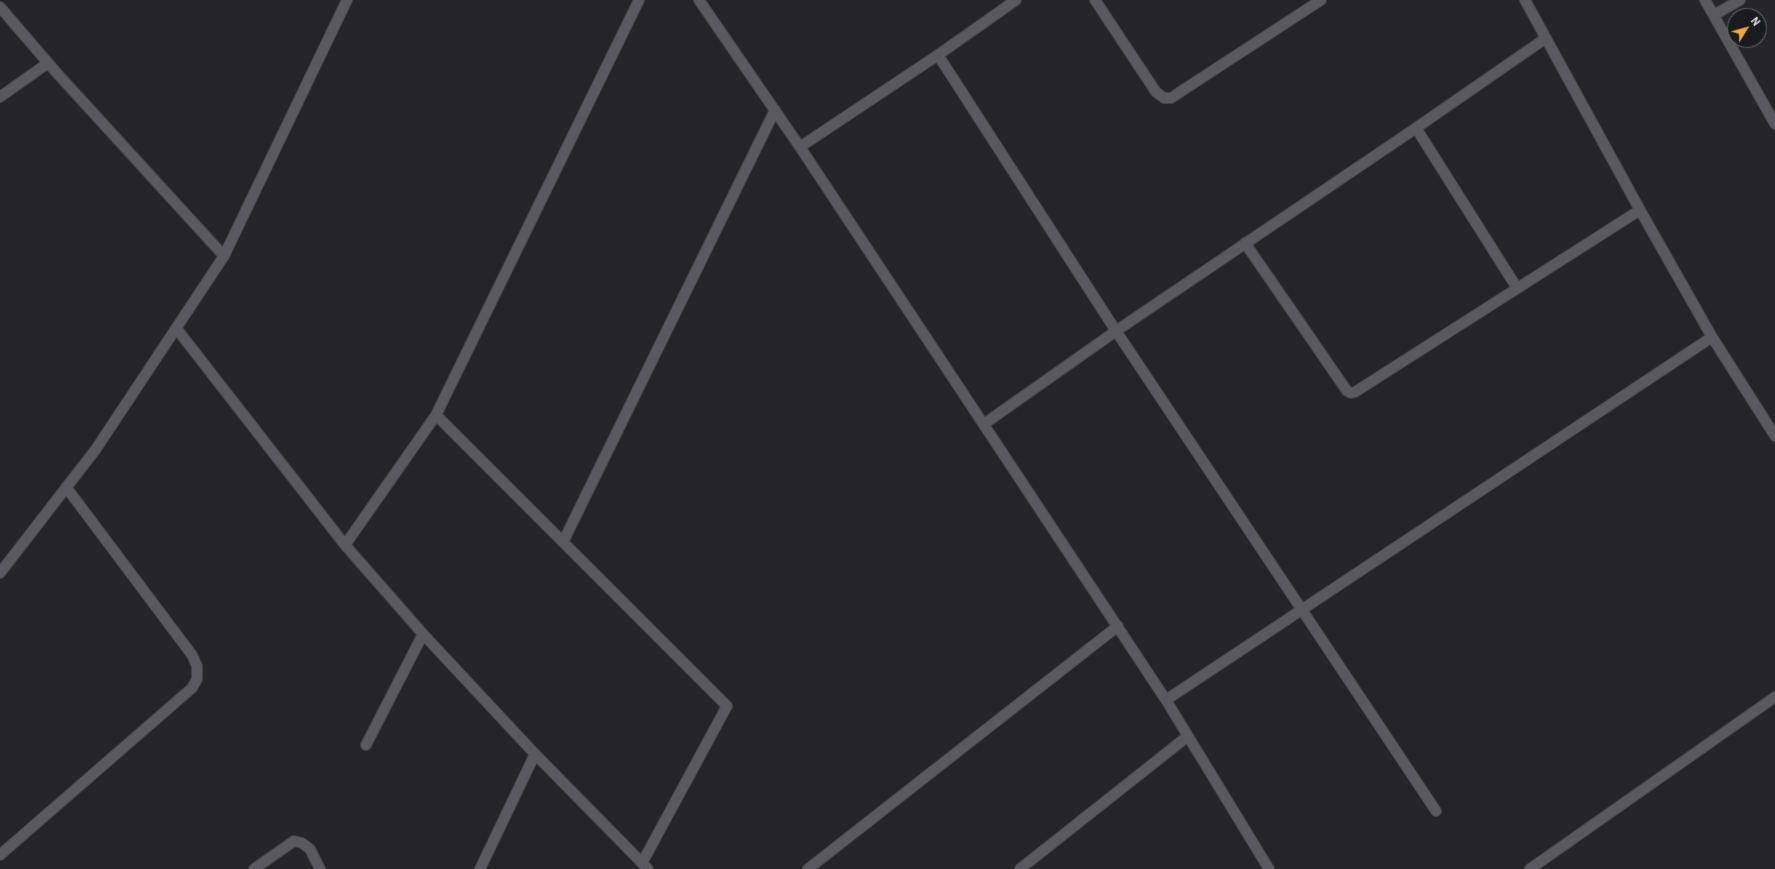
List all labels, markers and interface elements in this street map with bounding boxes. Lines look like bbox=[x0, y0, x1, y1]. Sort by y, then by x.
north arrow bbox=[1727, 8, 1767, 48]
text: N bbox=[1749, 14, 1764, 28]

